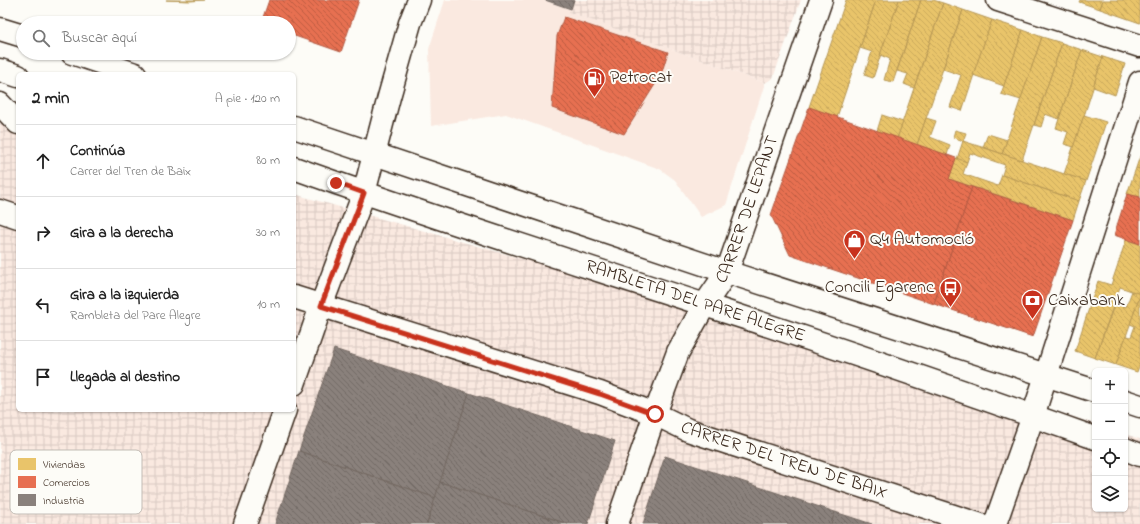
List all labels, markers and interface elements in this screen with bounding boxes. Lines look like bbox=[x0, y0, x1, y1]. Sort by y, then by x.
search box bbox=[16, 16, 296, 60]
icon: search bbox=[30, 27, 52, 49]
text: Buscar aquí bbox=[62, 27, 137, 49]
fuel station icon: Petrocat bbox=[582, 65, 608, 98]
place label: Petrocat bbox=[610, 65, 672, 91]
text: 2 min bbox=[32, 86, 69, 111]
text: A pie · 120 m bbox=[215, 89, 280, 108]
street label: CARRER DE LEPANT bbox=[709, 132, 786, 289]
text: Continúa bbox=[70, 140, 125, 162]
icon: ahead bbox=[32, 150, 54, 172]
text: 80 m bbox=[256, 151, 280, 170]
text: Carrer del Tren de Baix bbox=[70, 162, 191, 181]
route end bbox=[327, 174, 345, 192]
icon: right bbox=[32, 222, 54, 244]
text: Gira a la derecha bbox=[70, 222, 173, 244]
text: 30 m bbox=[256, 223, 280, 242]
shop icon: Q4 Automoció bbox=[841, 227, 867, 260]
place label: Q4 Automoció bbox=[870, 227, 974, 253]
street label: RAMBLETA DEL PARE ALEGRE bbox=[582, 254, 809, 350]
place label: Concili Egarenc bbox=[825, 275, 934, 302]
bus stop icon: Concili Egarenc bbox=[937, 275, 963, 308]
text: Gira a la izquierda bbox=[70, 284, 179, 306]
bank icon: Caixabank bbox=[1019, 288, 1045, 321]
place label: Caixabank bbox=[1048, 288, 1125, 314]
icon: left bbox=[32, 294, 54, 316]
text: 10 m bbox=[257, 295, 280, 314]
text: Rambleta del Pare Alegre bbox=[70, 306, 201, 325]
icon: arrive bbox=[32, 366, 54, 388]
text: Llegada al destino bbox=[70, 366, 180, 388]
map controls bbox=[1092, 368, 1128, 512]
button: + bbox=[1092, 368, 1128, 404]
button: − bbox=[1092, 404, 1128, 440]
route start bbox=[646, 405, 664, 423]
street label: CARRER DEL TREN DE BAIX bbox=[676, 415, 891, 507]
button: locate bbox=[1092, 440, 1128, 476]
legend bbox=[10, 450, 142, 514]
text: Viviendas bbox=[42, 457, 85, 473]
text: Comercios bbox=[43, 475, 90, 491]
button: layers bbox=[1092, 476, 1128, 512]
text: Industria bbox=[43, 493, 84, 509]

